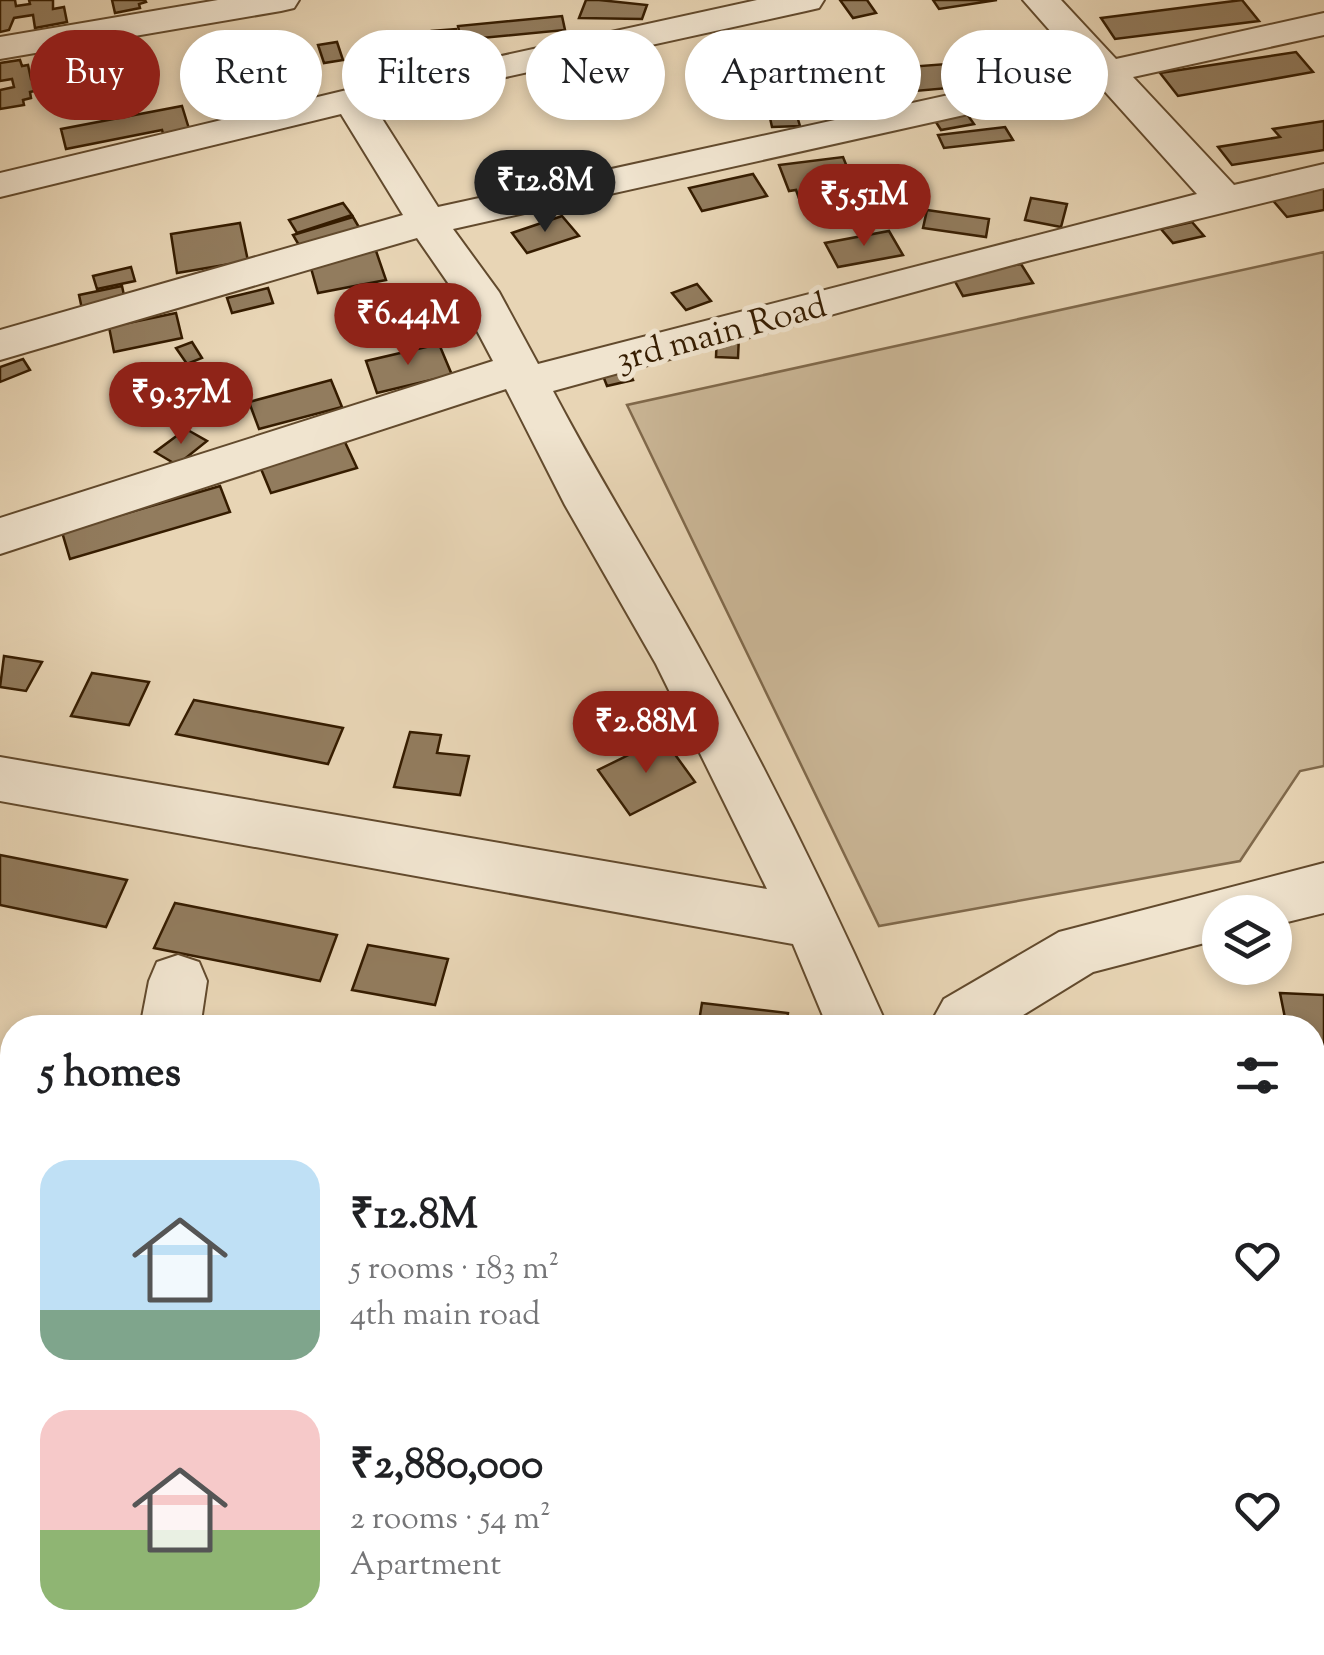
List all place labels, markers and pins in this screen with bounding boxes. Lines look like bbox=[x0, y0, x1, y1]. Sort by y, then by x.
pin: ₹12.8M bbox=[464, 150, 626, 235]
pin: ₹5.51M bbox=[783, 164, 945, 249]
pin: ₹6.44M bbox=[327, 283, 489, 368]
pin: ₹9.37M bbox=[100, 362, 262, 447]
pin: ₹2.88M bbox=[565, 691, 727, 776]

